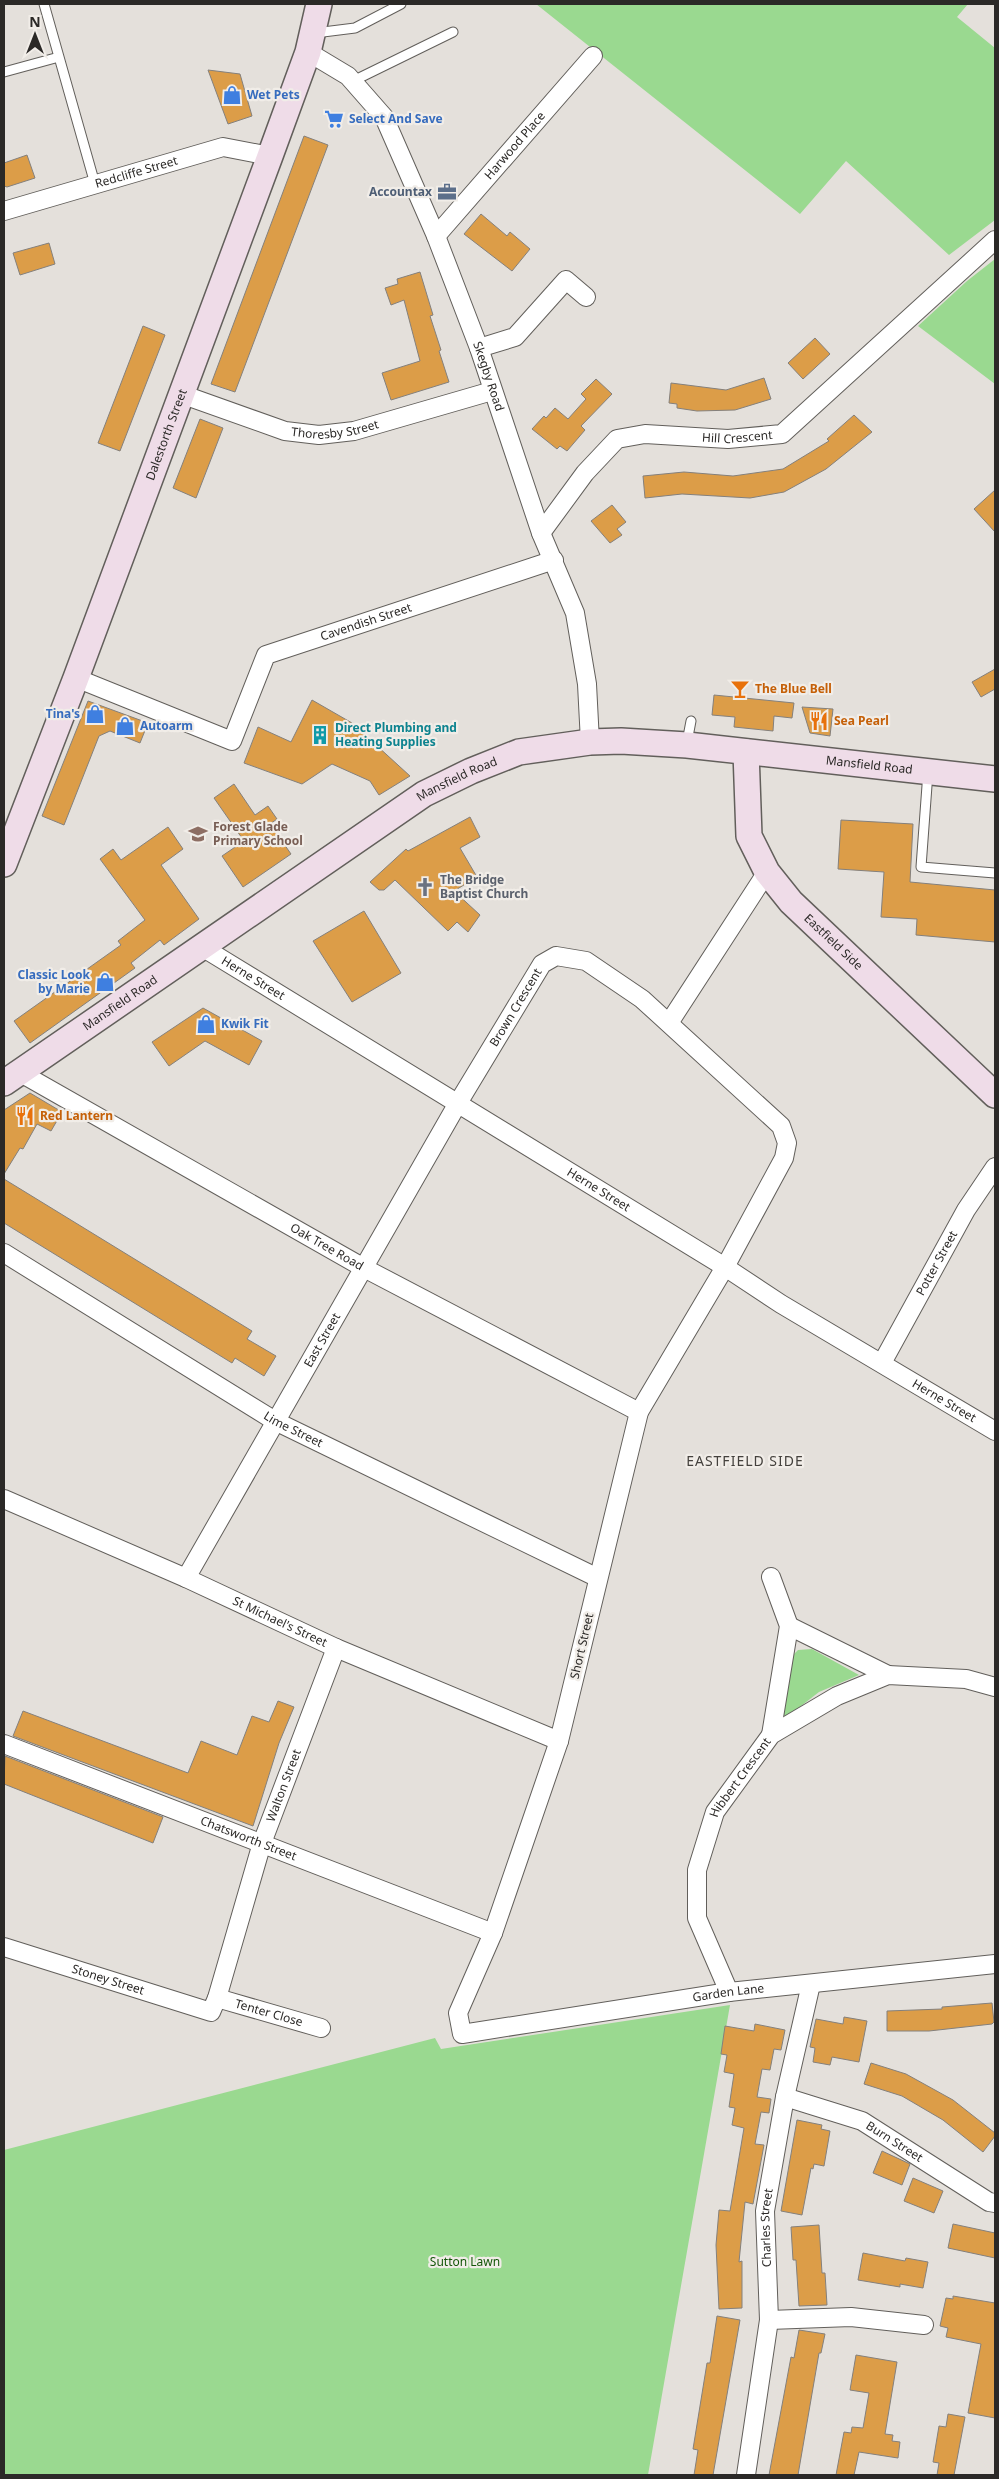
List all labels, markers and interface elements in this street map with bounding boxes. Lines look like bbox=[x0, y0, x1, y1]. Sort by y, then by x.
north arrow bbox=[10, 10, 60, 60]
text: N bbox=[29, 12, 41, 31]
shop icon: Wet Pets bbox=[221, 84, 243, 106]
place label: Wet Pets bbox=[247, 86, 300, 103]
supermarket icon: Select And Save bbox=[323, 108, 345, 130]
street label: Harwood Place bbox=[480, 108, 549, 183]
place label: Select And Save bbox=[349, 110, 443, 127]
street label: Redcliffe Street bbox=[93, 151, 180, 192]
office icon: Accountax bbox=[436, 181, 458, 203]
place label: Accountax bbox=[369, 183, 432, 200]
street label: Skegby Road bbox=[469, 339, 509, 413]
street label: Dalestorth Street bbox=[141, 386, 191, 483]
street label: Thoresby Street bbox=[290, 415, 381, 443]
street label: Hill Crescent bbox=[702, 426, 774, 447]
street label: Cavendish Street bbox=[318, 598, 414, 644]
bar icon: The Blue Bell bbox=[729, 678, 751, 700]
place label: The Blue Bell bbox=[755, 680, 832, 697]
shop icon: Tina's bbox=[84, 703, 106, 725]
place label: Tina's bbox=[46, 705, 80, 722]
restaurant icon: Sea Pearl bbox=[808, 710, 830, 732]
place label: Sea Pearl bbox=[834, 712, 889, 729]
shop icon: Autoarm bbox=[114, 715, 136, 737]
place label: Autoarm bbox=[140, 717, 193, 734]
place label: Direct Plumbing and Heating Supplies bbox=[335, 719, 457, 750]
building icon: Direct Plumbing and Heating Supplies bbox=[309, 724, 331, 746]
street label: Mansfield Road bbox=[825, 751, 914, 778]
street label: Mansfield Road bbox=[413, 753, 500, 805]
place label: Forest Glade Primary School bbox=[213, 818, 303, 849]
school or university icon: Forest Glade Primary School bbox=[187, 823, 209, 845]
place label: The Bridge Baptist Church bbox=[440, 871, 528, 902]
church icon: The Bridge Baptist Church bbox=[414, 876, 436, 898]
street label: Eastfield Side bbox=[801, 910, 867, 974]
street label: Herne Street bbox=[218, 952, 289, 1004]
street label: Brown Crescent bbox=[485, 964, 546, 1050]
place label: Classic Look by Marie bbox=[17, 966, 91, 997]
street label: Mansfield Road bbox=[79, 971, 161, 1034]
shop icon: Classic Look by Marie bbox=[94, 971, 116, 993]
shop icon: Kwik Fit bbox=[195, 1013, 217, 1035]
place label: Kwik Fit bbox=[221, 1015, 269, 1032]
restaurant icon: Red Lantern bbox=[14, 1105, 36, 1127]
place label: Red Lantern bbox=[40, 1107, 113, 1124]
street label: Herne Street bbox=[564, 1163, 634, 1216]
street label: Oak Tree Road bbox=[287, 1219, 367, 1274]
street label: Potter Street bbox=[912, 1227, 961, 1298]
street label: East Street bbox=[299, 1309, 344, 1370]
street label: Herne Street bbox=[909, 1375, 980, 1426]
street label: Lime Street bbox=[261, 1407, 326, 1451]
district label: EASTFIELD SIDE bbox=[686, 1451, 804, 1470]
street label: St Michael's Street bbox=[230, 1592, 331, 1651]
street label: Short Street bbox=[566, 1611, 597, 1681]
street label: Hibbert Crescent bbox=[705, 1733, 775, 1819]
street label: Walton Street bbox=[262, 1746, 305, 1824]
street label: Chatsworth Street bbox=[198, 1812, 300, 1865]
street label: Stoney Street bbox=[70, 1960, 147, 1999]
street label: Garden Lane bbox=[691, 1979, 765, 2006]
street label: Tenter Close bbox=[233, 1995, 305, 2030]
street label: Burn Street bbox=[863, 2117, 927, 2166]
street label: Charles Street bbox=[756, 2186, 777, 2268]
park label: Sutton Lawn bbox=[430, 2253, 500, 2270]

